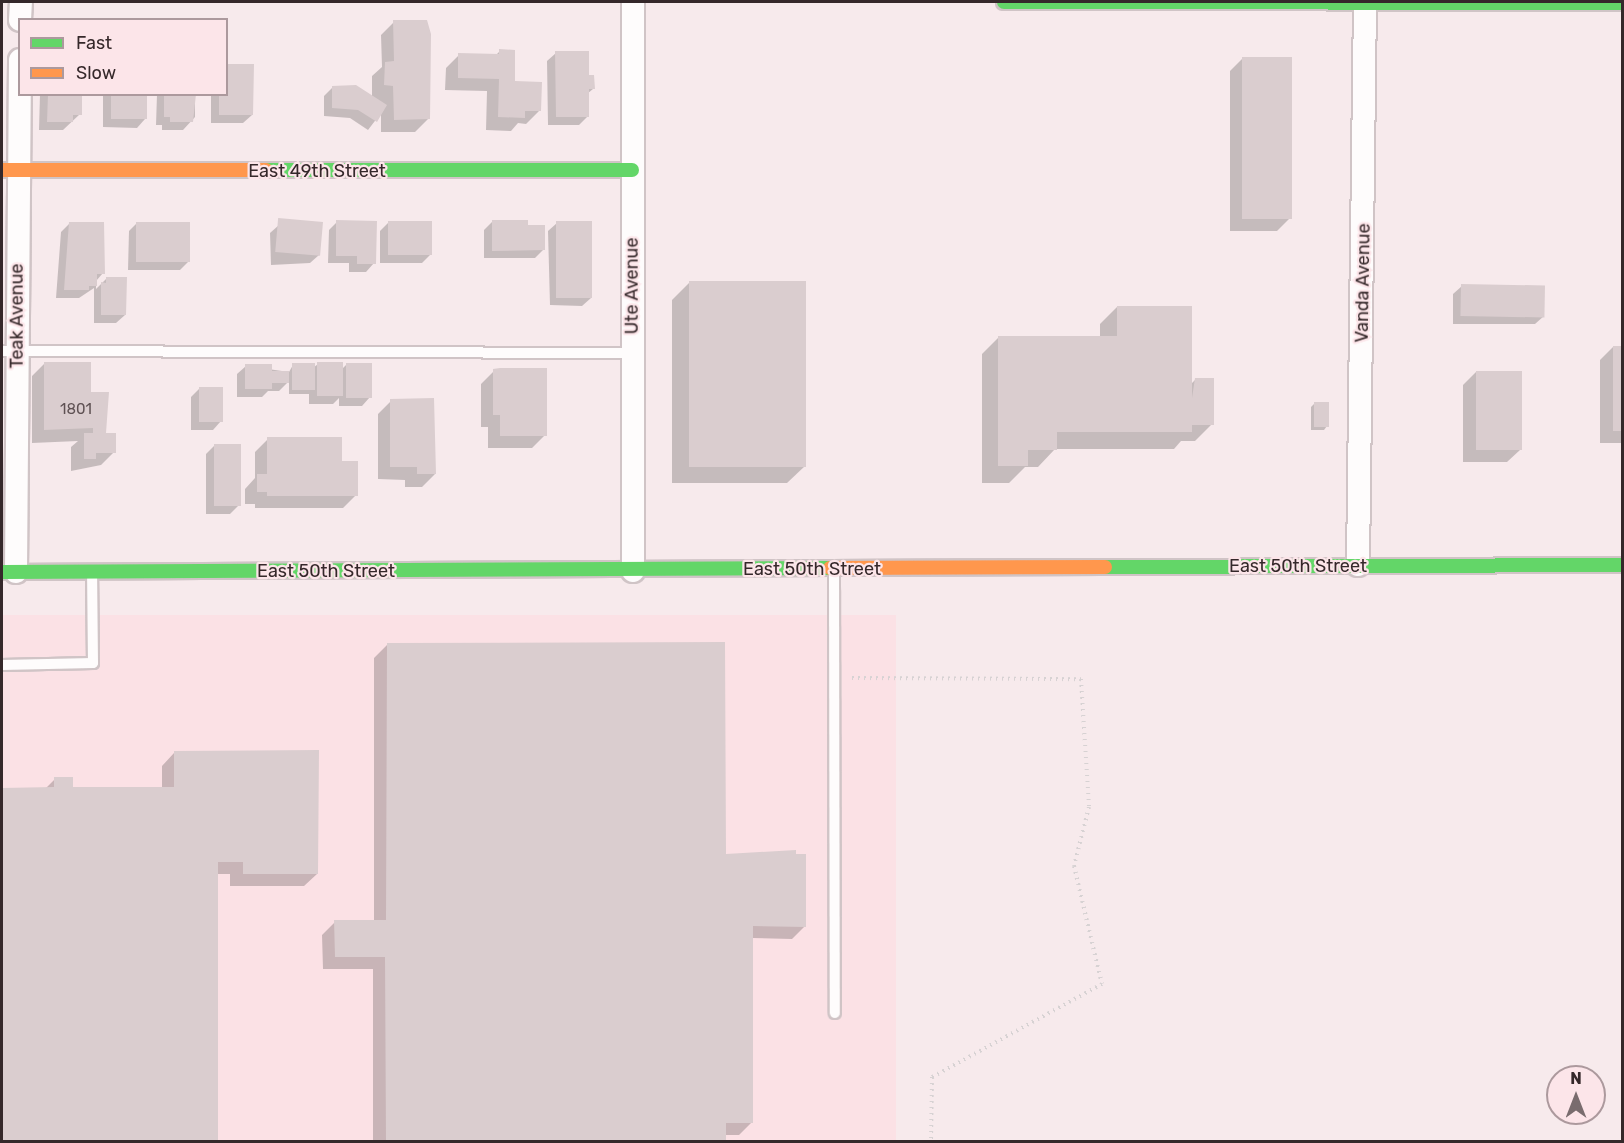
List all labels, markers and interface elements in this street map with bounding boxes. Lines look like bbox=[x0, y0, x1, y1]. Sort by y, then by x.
legend bbox=[18, 18, 228, 96]
text: Fast bbox=[76, 32, 112, 54]
text: Slow bbox=[76, 62, 116, 84]
street label: East 49th Street bbox=[248, 160, 386, 182]
street label: Vanda Avenue bbox=[1351, 223, 1375, 343]
street label: Ute Avenue bbox=[621, 237, 643, 335]
street label: Teak Avenue bbox=[6, 263, 28, 369]
house number: 1801 bbox=[60, 401, 92, 419]
street label: East 50th Street bbox=[1229, 555, 1367, 577]
street label: East 50th Street bbox=[743, 558, 881, 580]
street label: East 50th Street bbox=[257, 560, 395, 582]
north arrow bbox=[1546, 1065, 1606, 1125]
text: N bbox=[1570, 1069, 1582, 1088]

